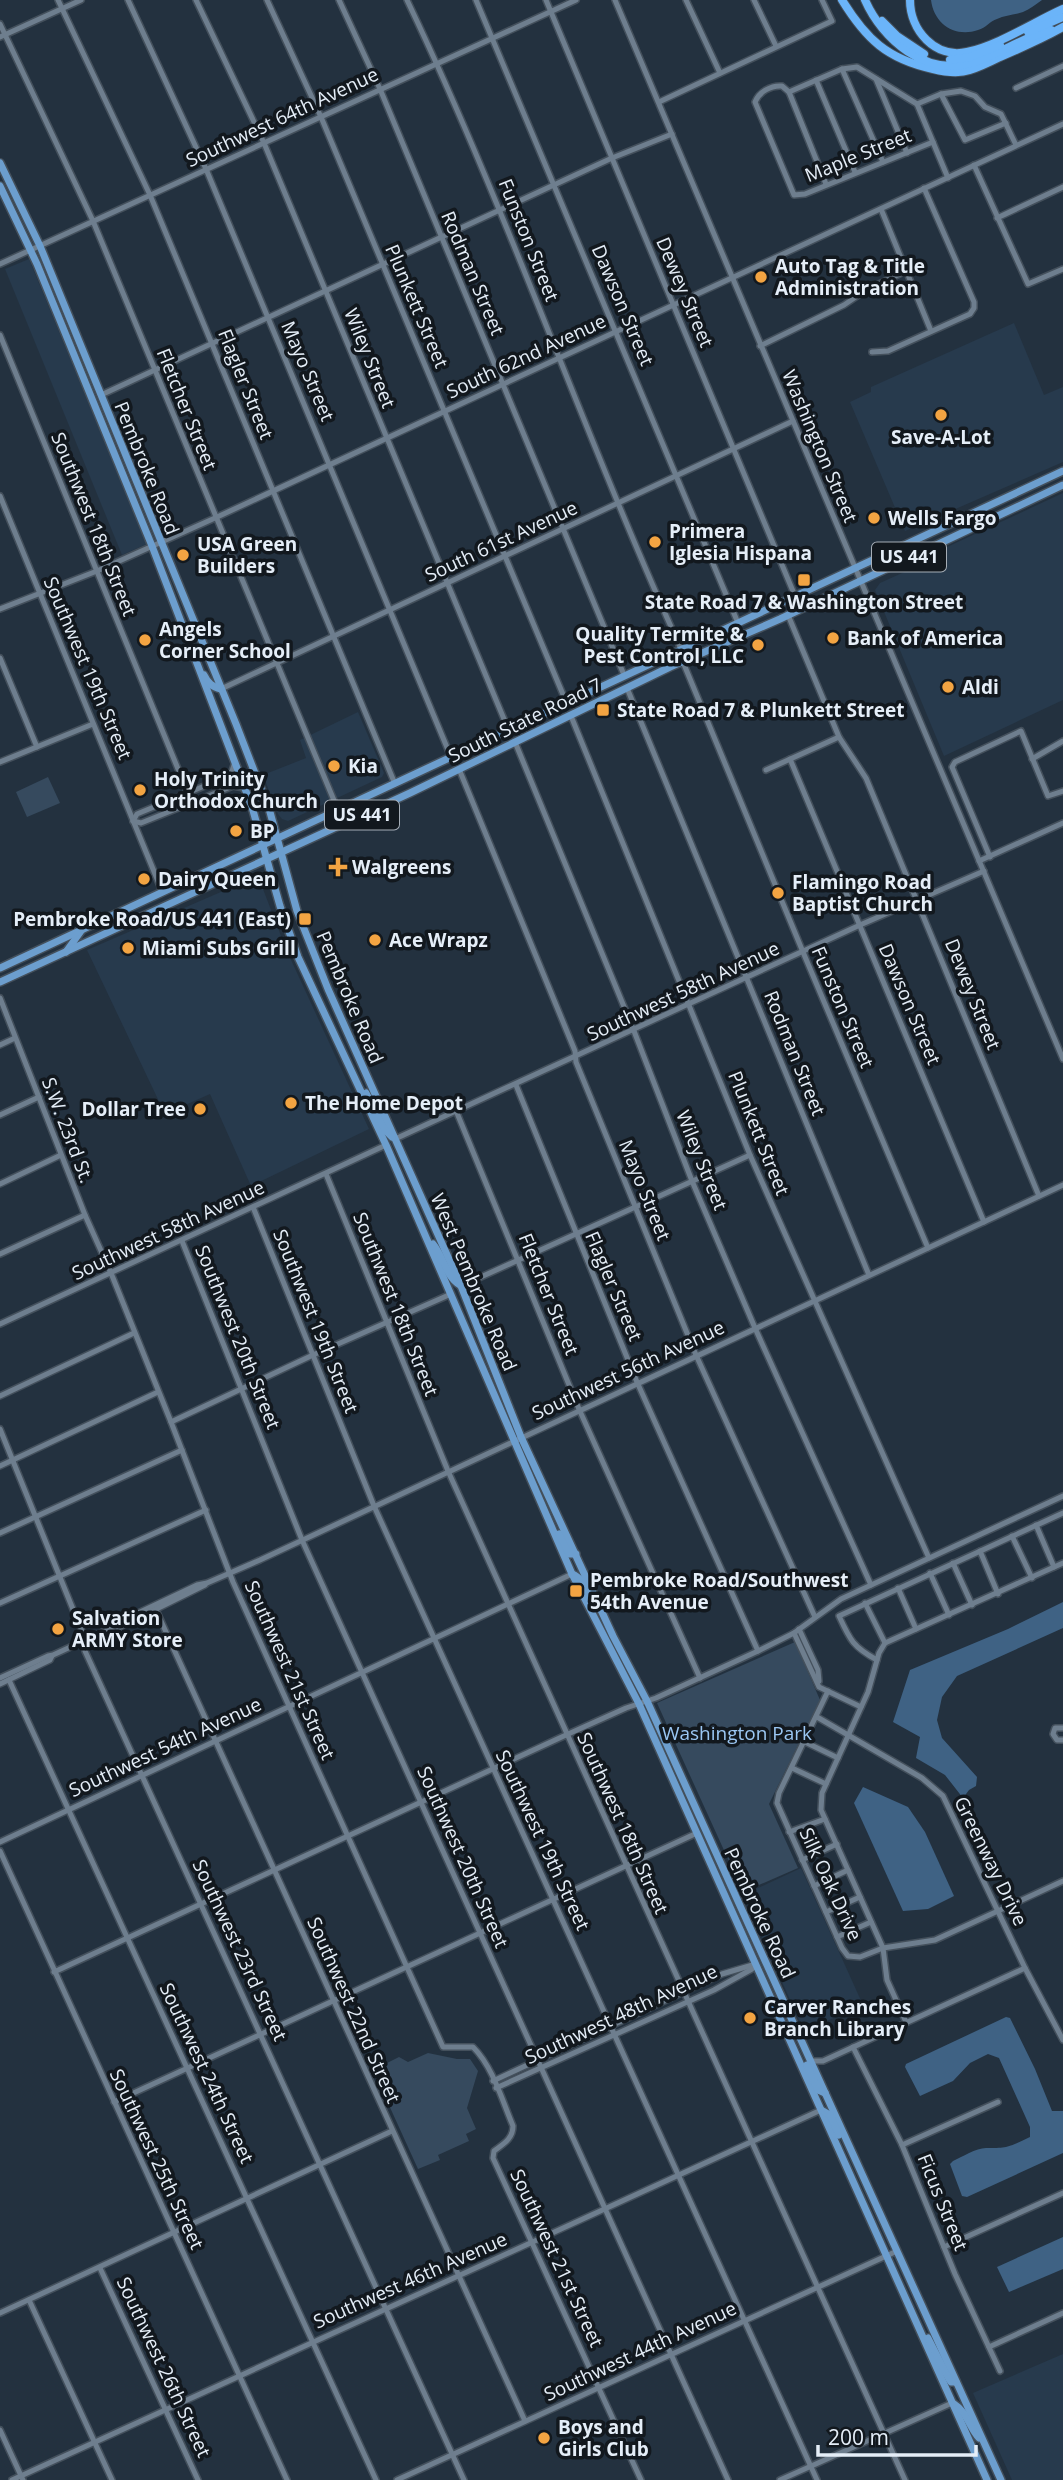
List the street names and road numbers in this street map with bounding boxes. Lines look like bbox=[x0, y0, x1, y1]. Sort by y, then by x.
street label: Southwest 64th Avenue bbox=[182, 61, 382, 173]
street label: Maple Street bbox=[801, 122, 915, 188]
street label: Funston Street bbox=[493, 175, 565, 305]
street label: Rodman Street bbox=[435, 207, 511, 339]
street label: Dewey Street bbox=[650, 233, 720, 351]
street label: Plunkett Street bbox=[379, 240, 455, 372]
street label: Dawson Street bbox=[586, 240, 660, 370]
street label: Wiley Street bbox=[338, 304, 402, 412]
street label: South 62nd Avenue bbox=[442, 308, 610, 404]
street label: Mayo Street bbox=[275, 317, 341, 425]
street label: Flagler Street bbox=[212, 325, 280, 443]
street label: Fletcher Street bbox=[151, 344, 223, 474]
street label: Washington Street bbox=[776, 366, 864, 527]
street label: Pembroke Road bbox=[108, 398, 186, 538]
street label: Southwest 18th Street bbox=[45, 428, 143, 620]
street label: South 61st Avenue bbox=[421, 494, 581, 588]
road number: US 441 bbox=[872, 542, 946, 572]
street label: Southwest 19th Street bbox=[38, 573, 138, 764]
street label: South State Road 7 bbox=[444, 671, 606, 769]
road number: US 441 bbox=[325, 800, 399, 830]
street label: Pembroke Road bbox=[310, 927, 390, 1067]
street label: Southwest 58th Avenue bbox=[583, 935, 783, 1047]
street label: Dewey Street bbox=[939, 935, 1007, 1053]
street label: Dawson Street bbox=[873, 939, 947, 1069]
street label: Funston Street bbox=[806, 942, 880, 1072]
street label: Rodman Street bbox=[758, 987, 832, 1120]
street label: Plunkett Street bbox=[722, 1067, 796, 1199]
street label: S.W. 23rd St. bbox=[36, 1073, 100, 1187]
street label: Wiley Street bbox=[670, 1106, 734, 1214]
street label: Mayo Street bbox=[613, 1136, 677, 1244]
street label: Southwest 58th Avenue bbox=[68, 1174, 268, 1286]
street label: West Pembroke Road bbox=[425, 1189, 523, 1375]
street label: Southwest 18th Street bbox=[347, 1208, 445, 1400]
street label: Southwest 19th Street bbox=[267, 1225, 365, 1417]
street label: Flagler Street bbox=[579, 1227, 649, 1345]
street label: Fletcher Street bbox=[513, 1229, 585, 1359]
street label: Southwest 20th Street bbox=[189, 1241, 287, 1433]
street label: Southwest 56th Avenue bbox=[528, 1314, 728, 1426]
street label: Southwest 21st Street bbox=[239, 1576, 341, 1764]
street label: Southwest 54th Avenue bbox=[65, 1691, 265, 1803]
street label: Southwest 18th Street bbox=[571, 1728, 675, 1918]
street label: Southwest 19th Street bbox=[490, 1746, 596, 1935]
street label: Southwest 20th Street bbox=[411, 1762, 515, 1952]
street label: Greenway Drive bbox=[948, 1792, 1034, 1930]
street label: Silk Oak Drive bbox=[794, 1823, 868, 1945]
street label: Pembroke Road bbox=[718, 1843, 802, 1983]
street label: Southwest 23rd Street bbox=[187, 1855, 294, 2045]
street label: Southwest 22nd Street bbox=[301, 1913, 407, 2107]
street label: Southwest 48th Avenue bbox=[521, 1958, 721, 2070]
street label: Southwest 24th Street bbox=[154, 1979, 260, 2168]
street label: Southwest 25th Street bbox=[104, 2065, 210, 2254]
street label: Ficus Street bbox=[912, 2150, 974, 2255]
street label: Southwest 21st Street bbox=[504, 2165, 610, 2351]
street label: Southwest 46th Avenue bbox=[309, 2226, 511, 2334]
street label: Southwest 26th Street bbox=[111, 2273, 217, 2462]
street label: Southwest 44th Avenue bbox=[540, 2295, 740, 2407]

